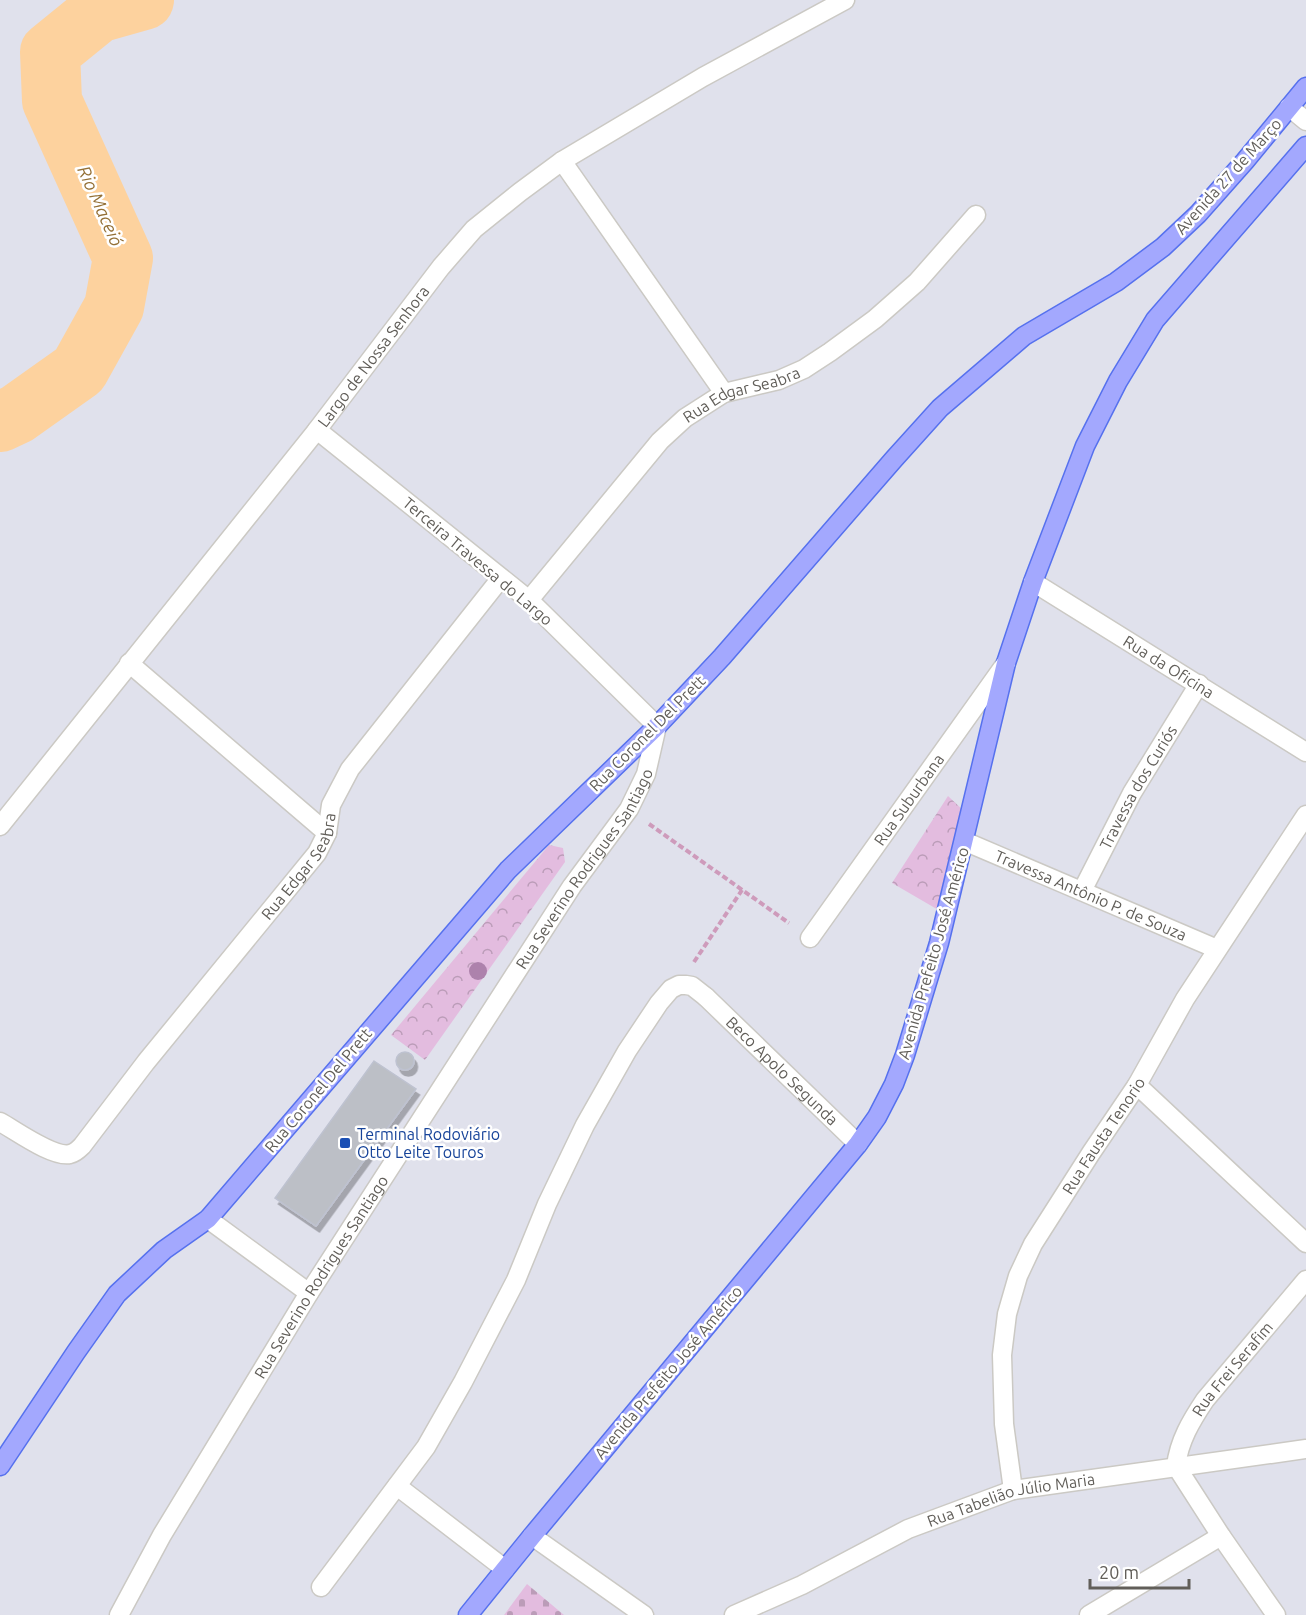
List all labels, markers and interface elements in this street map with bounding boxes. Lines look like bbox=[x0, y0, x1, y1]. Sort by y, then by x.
street label: Avenida 27 de Março bbox=[1171, 114, 1285, 238]
water label: Rio Maceió bbox=[74, 162, 128, 249]
street label: Largo de Nossa Senhora bbox=[314, 282, 433, 430]
street label: Rua Edgar Seabra bbox=[679, 363, 803, 426]
street label: Terceira Travessa do Largo bbox=[400, 493, 556, 629]
street label: Rua da Oficina bbox=[1120, 632, 1217, 702]
street label: Rua Coronel Del Prett bbox=[585, 671, 709, 795]
street label: Travessa dos Curiós bbox=[1096, 722, 1180, 852]
street label: Rua Suburbana bbox=[870, 750, 947, 849]
street label: Rua Severino Rodrigues Santiago bbox=[512, 767, 656, 972]
street label: Rua Edgar Seabra bbox=[257, 812, 339, 923]
street label: Avenida Prefeito José Américo bbox=[894, 845, 972, 1061]
street label: Travessa Antônio P. de Souza bbox=[992, 846, 1189, 944]
street label: Beco Apolo Segunda bbox=[723, 1013, 842, 1129]
street label: Rua Coronel Del Prett bbox=[261, 1024, 376, 1156]
street label: Rua Fausta Tenorio bbox=[1058, 1074, 1148, 1197]
place label: Terminal Rodoviário Otto Leite Touros bbox=[357, 1125, 500, 1161]
marker: Terminal Rodoviário Otto Leite Touros bbox=[338, 1136, 352, 1150]
street label: Rua Severino Rodrigues Santiago bbox=[250, 1172, 392, 1382]
street label: Avenida Prefeito José Américo bbox=[590, 1282, 746, 1462]
street label: Rua Frei Serafim bbox=[1188, 1318, 1276, 1419]
street label: Rua Tabelião Júlio Maria bbox=[925, 1470, 1096, 1530]
scale bar bbox=[1090, 1552, 1189, 1590]
text: 20 m bbox=[1099, 1562, 1139, 1582]

